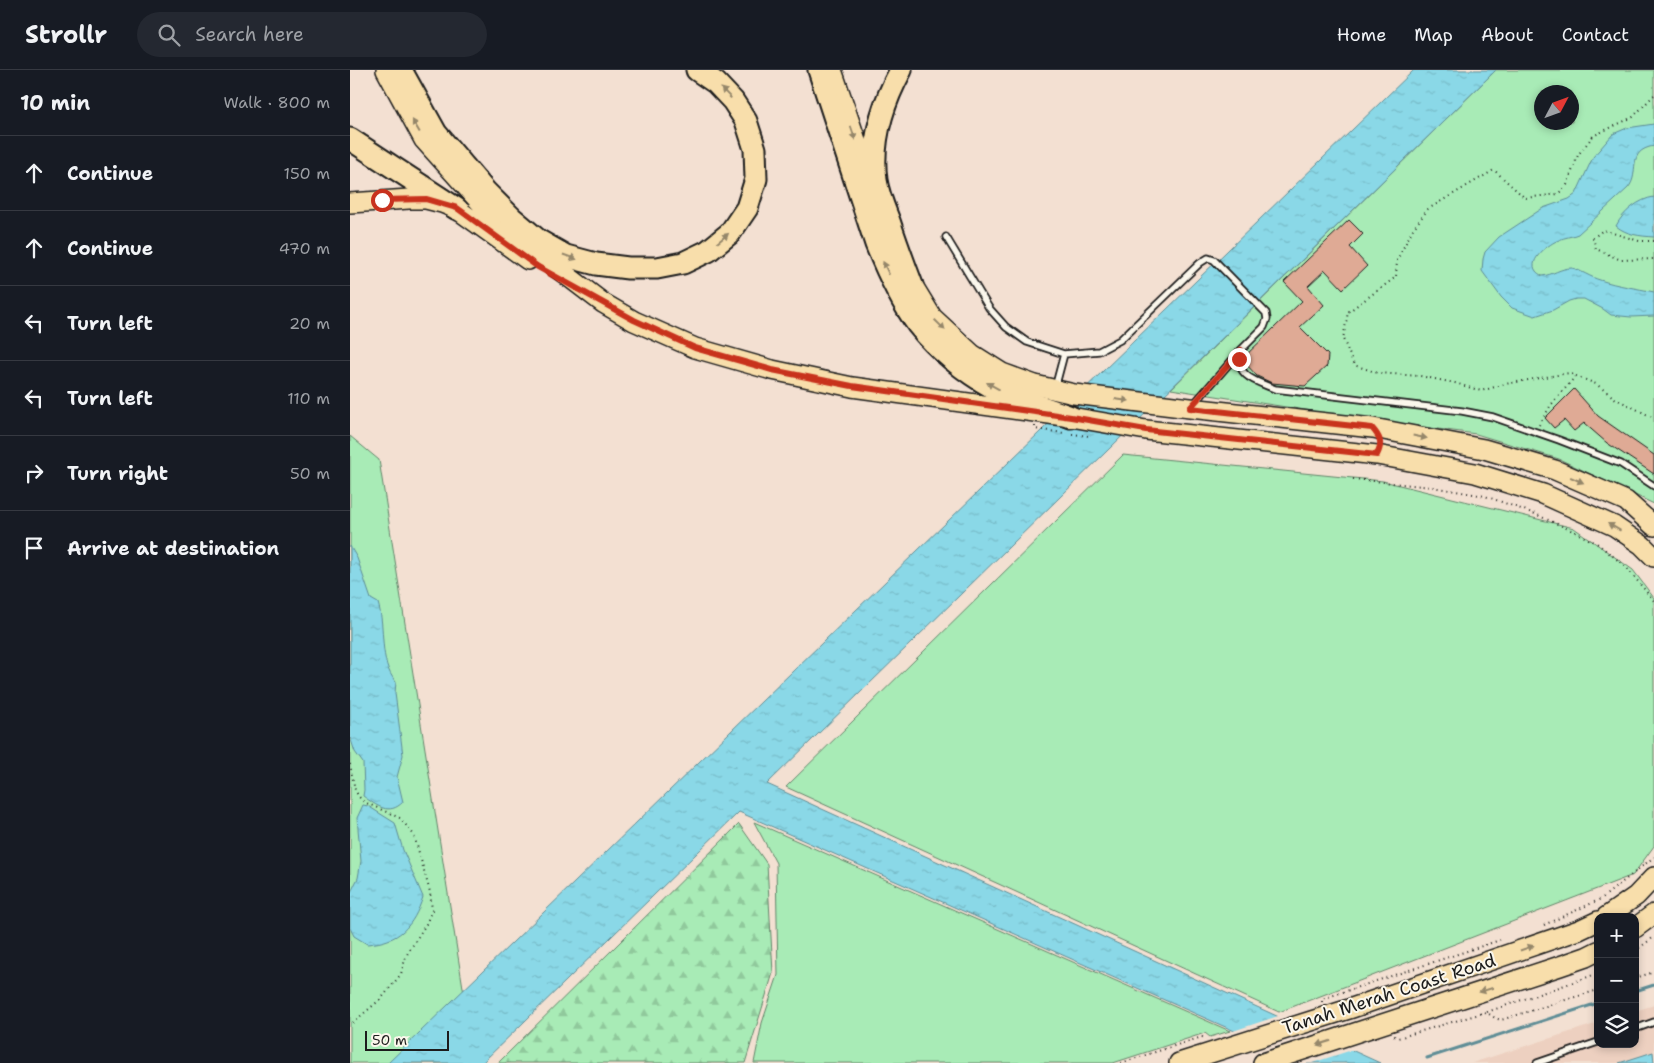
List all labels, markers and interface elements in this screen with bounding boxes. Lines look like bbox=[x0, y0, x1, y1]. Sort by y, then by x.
search box bbox=[137, 12, 487, 57]
text: Strollr bbox=[25, 19, 107, 51]
icon: search bbox=[155, 21, 183, 49]
text: Search here bbox=[195, 22, 304, 47]
text: Home bbox=[1337, 23, 1386, 47]
text: Map bbox=[1414, 23, 1453, 47]
text: About bbox=[1481, 23, 1534, 47]
text: Contact bbox=[1562, 23, 1629, 47]
north arrow bbox=[1534, 85, 1579, 130]
one-way arrow bbox=[720, 87, 732, 99]
text: 10 min bbox=[20, 89, 90, 117]
text: Walk · 800 m bbox=[224, 92, 330, 113]
one-way arrow bbox=[412, 119, 421, 132]
one-way arrow bbox=[850, 125, 858, 140]
icon: ahead bbox=[20, 159, 48, 187]
text: Continue bbox=[67, 161, 153, 186]
text: 150 m bbox=[283, 163, 330, 184]
route start bbox=[371, 189, 394, 212]
one-way arrow bbox=[717, 232, 729, 244]
icon: ahead bbox=[20, 234, 48, 262]
text: Continue bbox=[67, 236, 153, 261]
text: 470 m bbox=[279, 238, 330, 259]
one-way arrow bbox=[563, 253, 578, 261]
one-way arrow bbox=[882, 261, 890, 275]
icon: left bbox=[20, 309, 48, 337]
text: Turn left bbox=[67, 311, 153, 336]
text: 20 m bbox=[289, 313, 330, 334]
one-way arrow bbox=[934, 319, 946, 331]
route end bbox=[1228, 348, 1251, 371]
one-way arrow bbox=[986, 382, 1000, 390]
icon: left bbox=[20, 384, 48, 412]
text: Turn left bbox=[67, 386, 153, 411]
text: 110 m bbox=[287, 388, 330, 409]
one-way arrow bbox=[1115, 396, 1131, 404]
one-way arrow bbox=[1413, 434, 1429, 442]
icon: right bbox=[20, 459, 48, 487]
text: Turn right bbox=[67, 461, 168, 486]
text: 50 m bbox=[290, 463, 330, 484]
one-way arrow bbox=[1570, 476, 1584, 484]
one-way arrow bbox=[1608, 522, 1621, 531]
icon: arrive bbox=[20, 534, 48, 562]
text: Arrive at destination bbox=[67, 536, 279, 561]
map controls bbox=[1594, 913, 1639, 1048]
button: + bbox=[1594, 913, 1639, 958]
one-way arrow bbox=[1520, 944, 1535, 951]
street label: Tanah Merah Coast Road bbox=[1279, 948, 1499, 1040]
button: − bbox=[1594, 958, 1639, 1003]
one-way arrow bbox=[1478, 987, 1493, 995]
button: layers bbox=[1594, 1003, 1639, 1048]
scale bar bbox=[365, 1028, 449, 1051]
text: 50 m bbox=[372, 1031, 407, 1049]
one-way arrow bbox=[1316, 1040, 1331, 1048]

